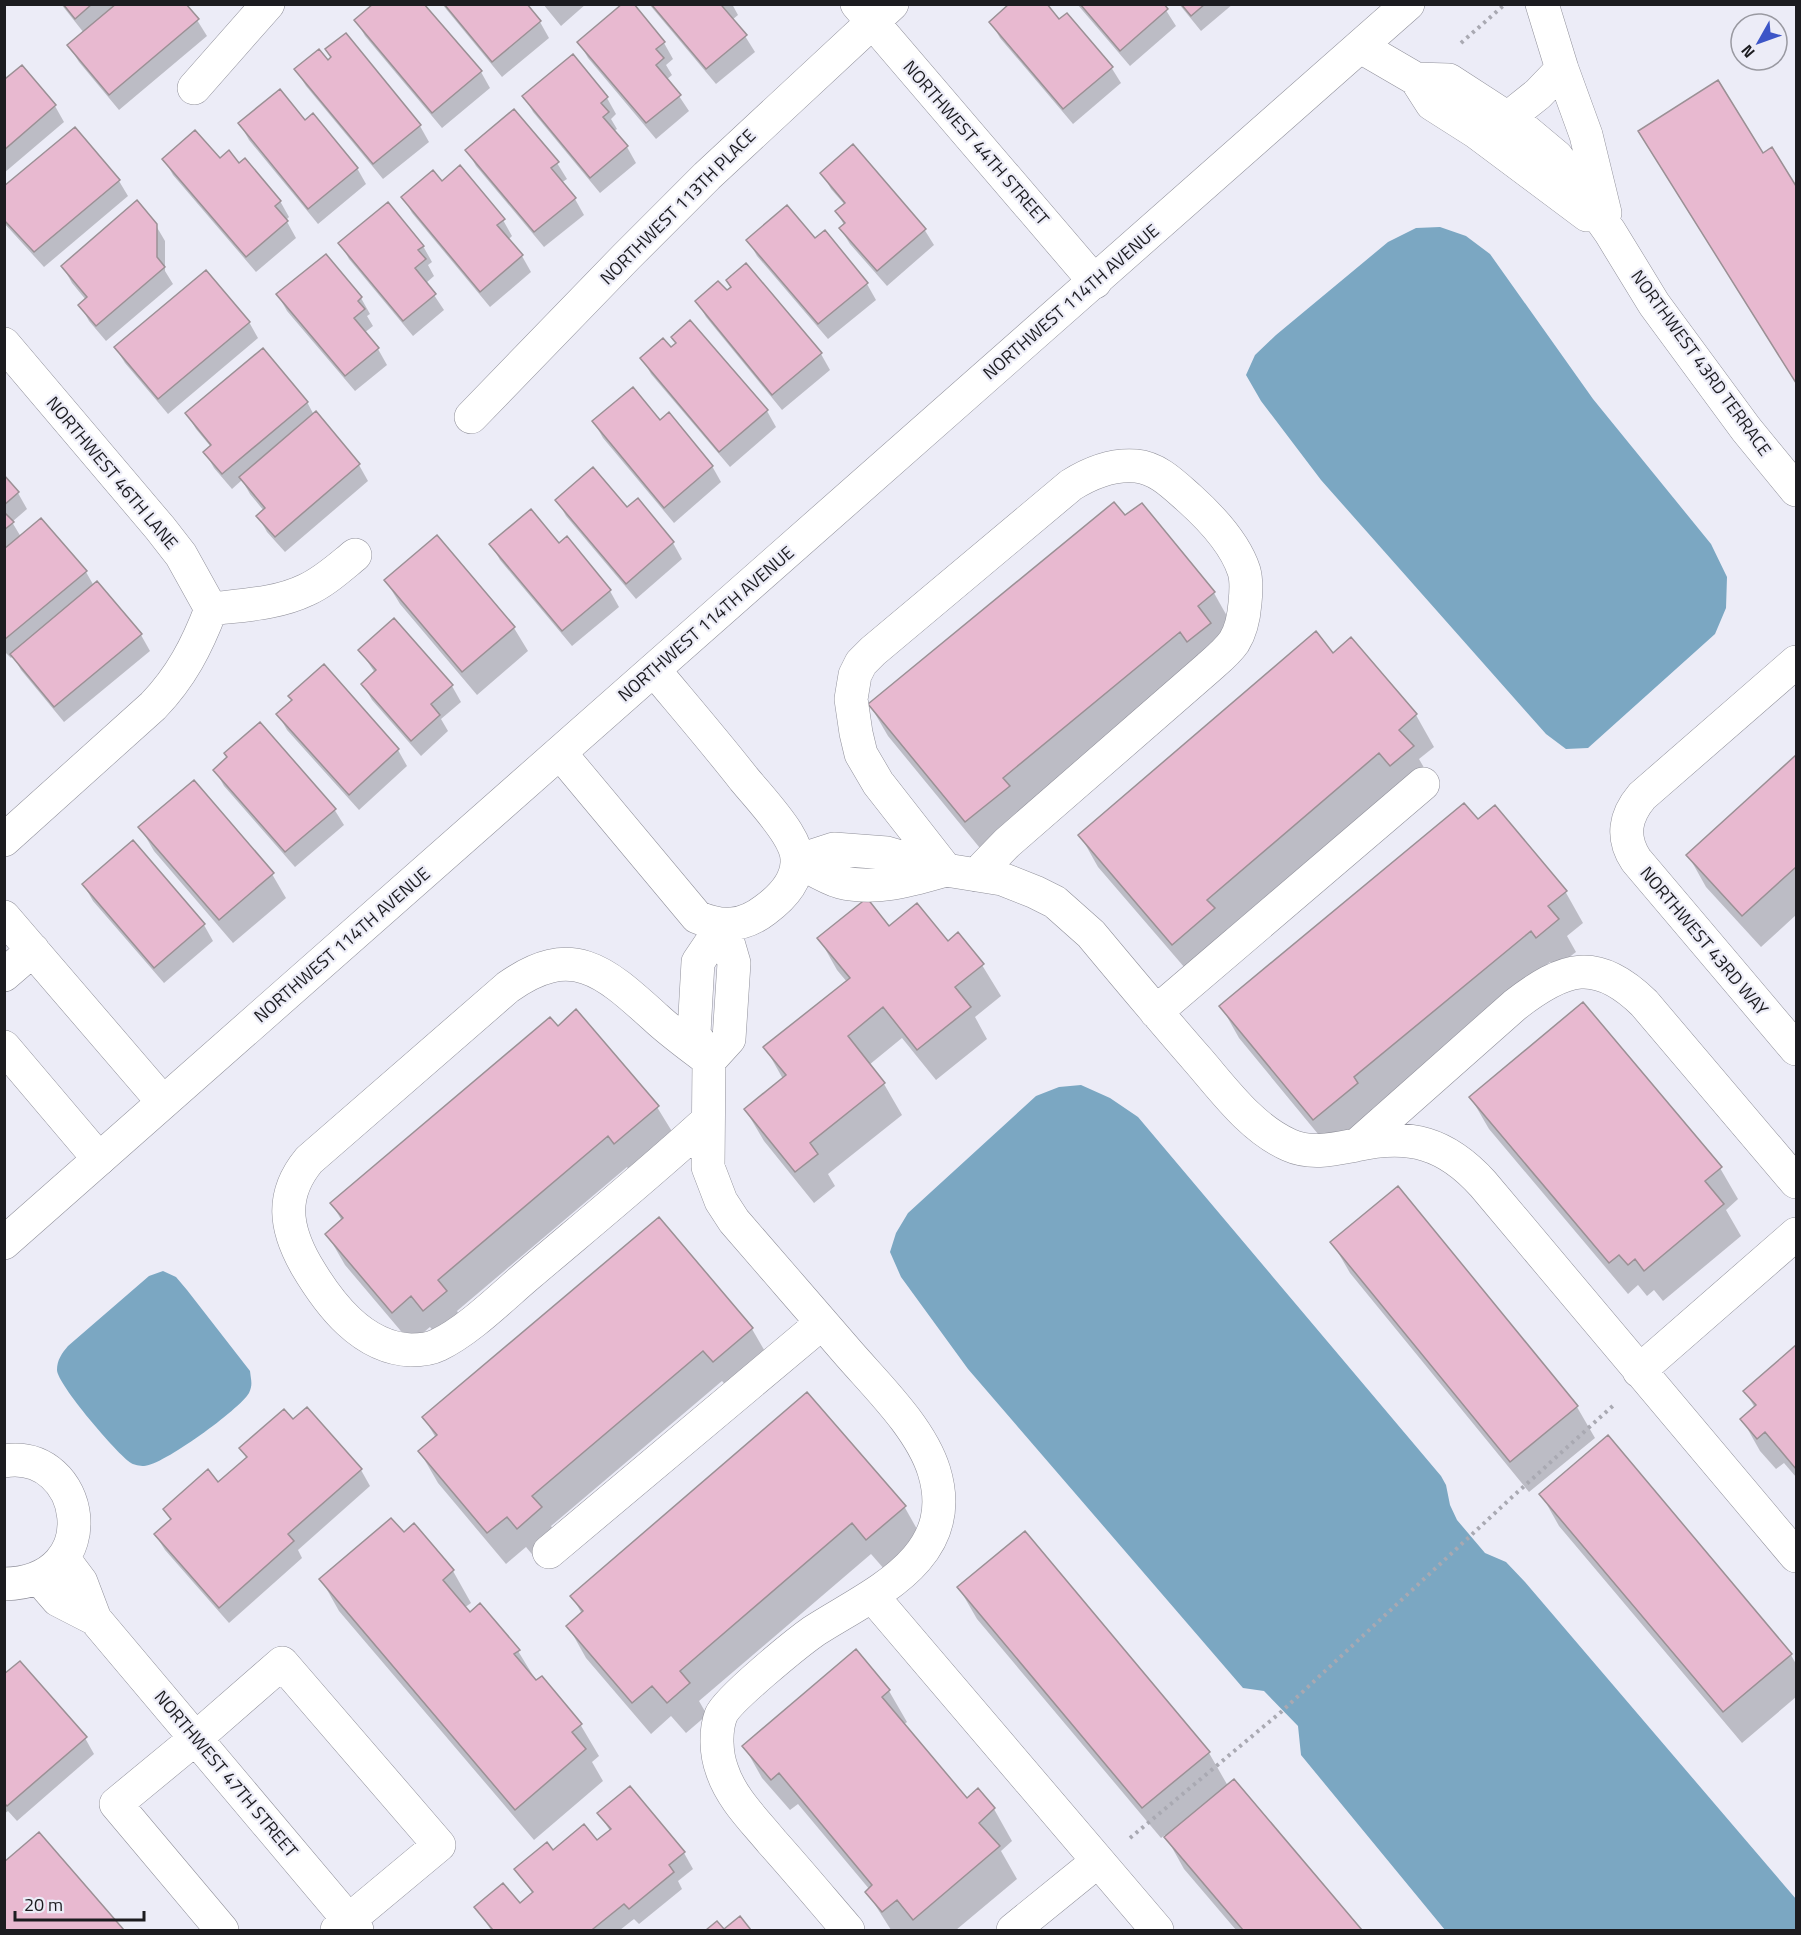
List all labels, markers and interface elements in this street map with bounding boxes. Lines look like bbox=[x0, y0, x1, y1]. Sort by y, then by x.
north arrow bbox=[1729, 12, 1789, 72]
text: N bbox=[1735, 40, 1760, 64]
street label: NORTHWEST 44TH STREET bbox=[897, 54, 1056, 232]
street label: NORTHWEST 113TH PLACE bbox=[594, 122, 762, 291]
street label: NORTHWEST 114TH AVENUE bbox=[977, 217, 1165, 386]
street label: NORTHWEST 43RD TERRACE bbox=[1625, 264, 1778, 461]
street label: NORTHWEST 46TH LANE bbox=[40, 390, 185, 555]
street label: NORTHWEST 114TH AVENUE bbox=[612, 539, 800, 708]
street label: NORTHWEST 114TH AVENUE bbox=[248, 860, 436, 1029]
street label: NORTHWEST 43RD WAY bbox=[1634, 860, 1775, 1021]
street label: NORTHWEST 47TH STREET bbox=[148, 1684, 305, 1864]
scale bar bbox=[15, 1884, 144, 1922]
text: 20 m bbox=[24, 1891, 63, 1918]

